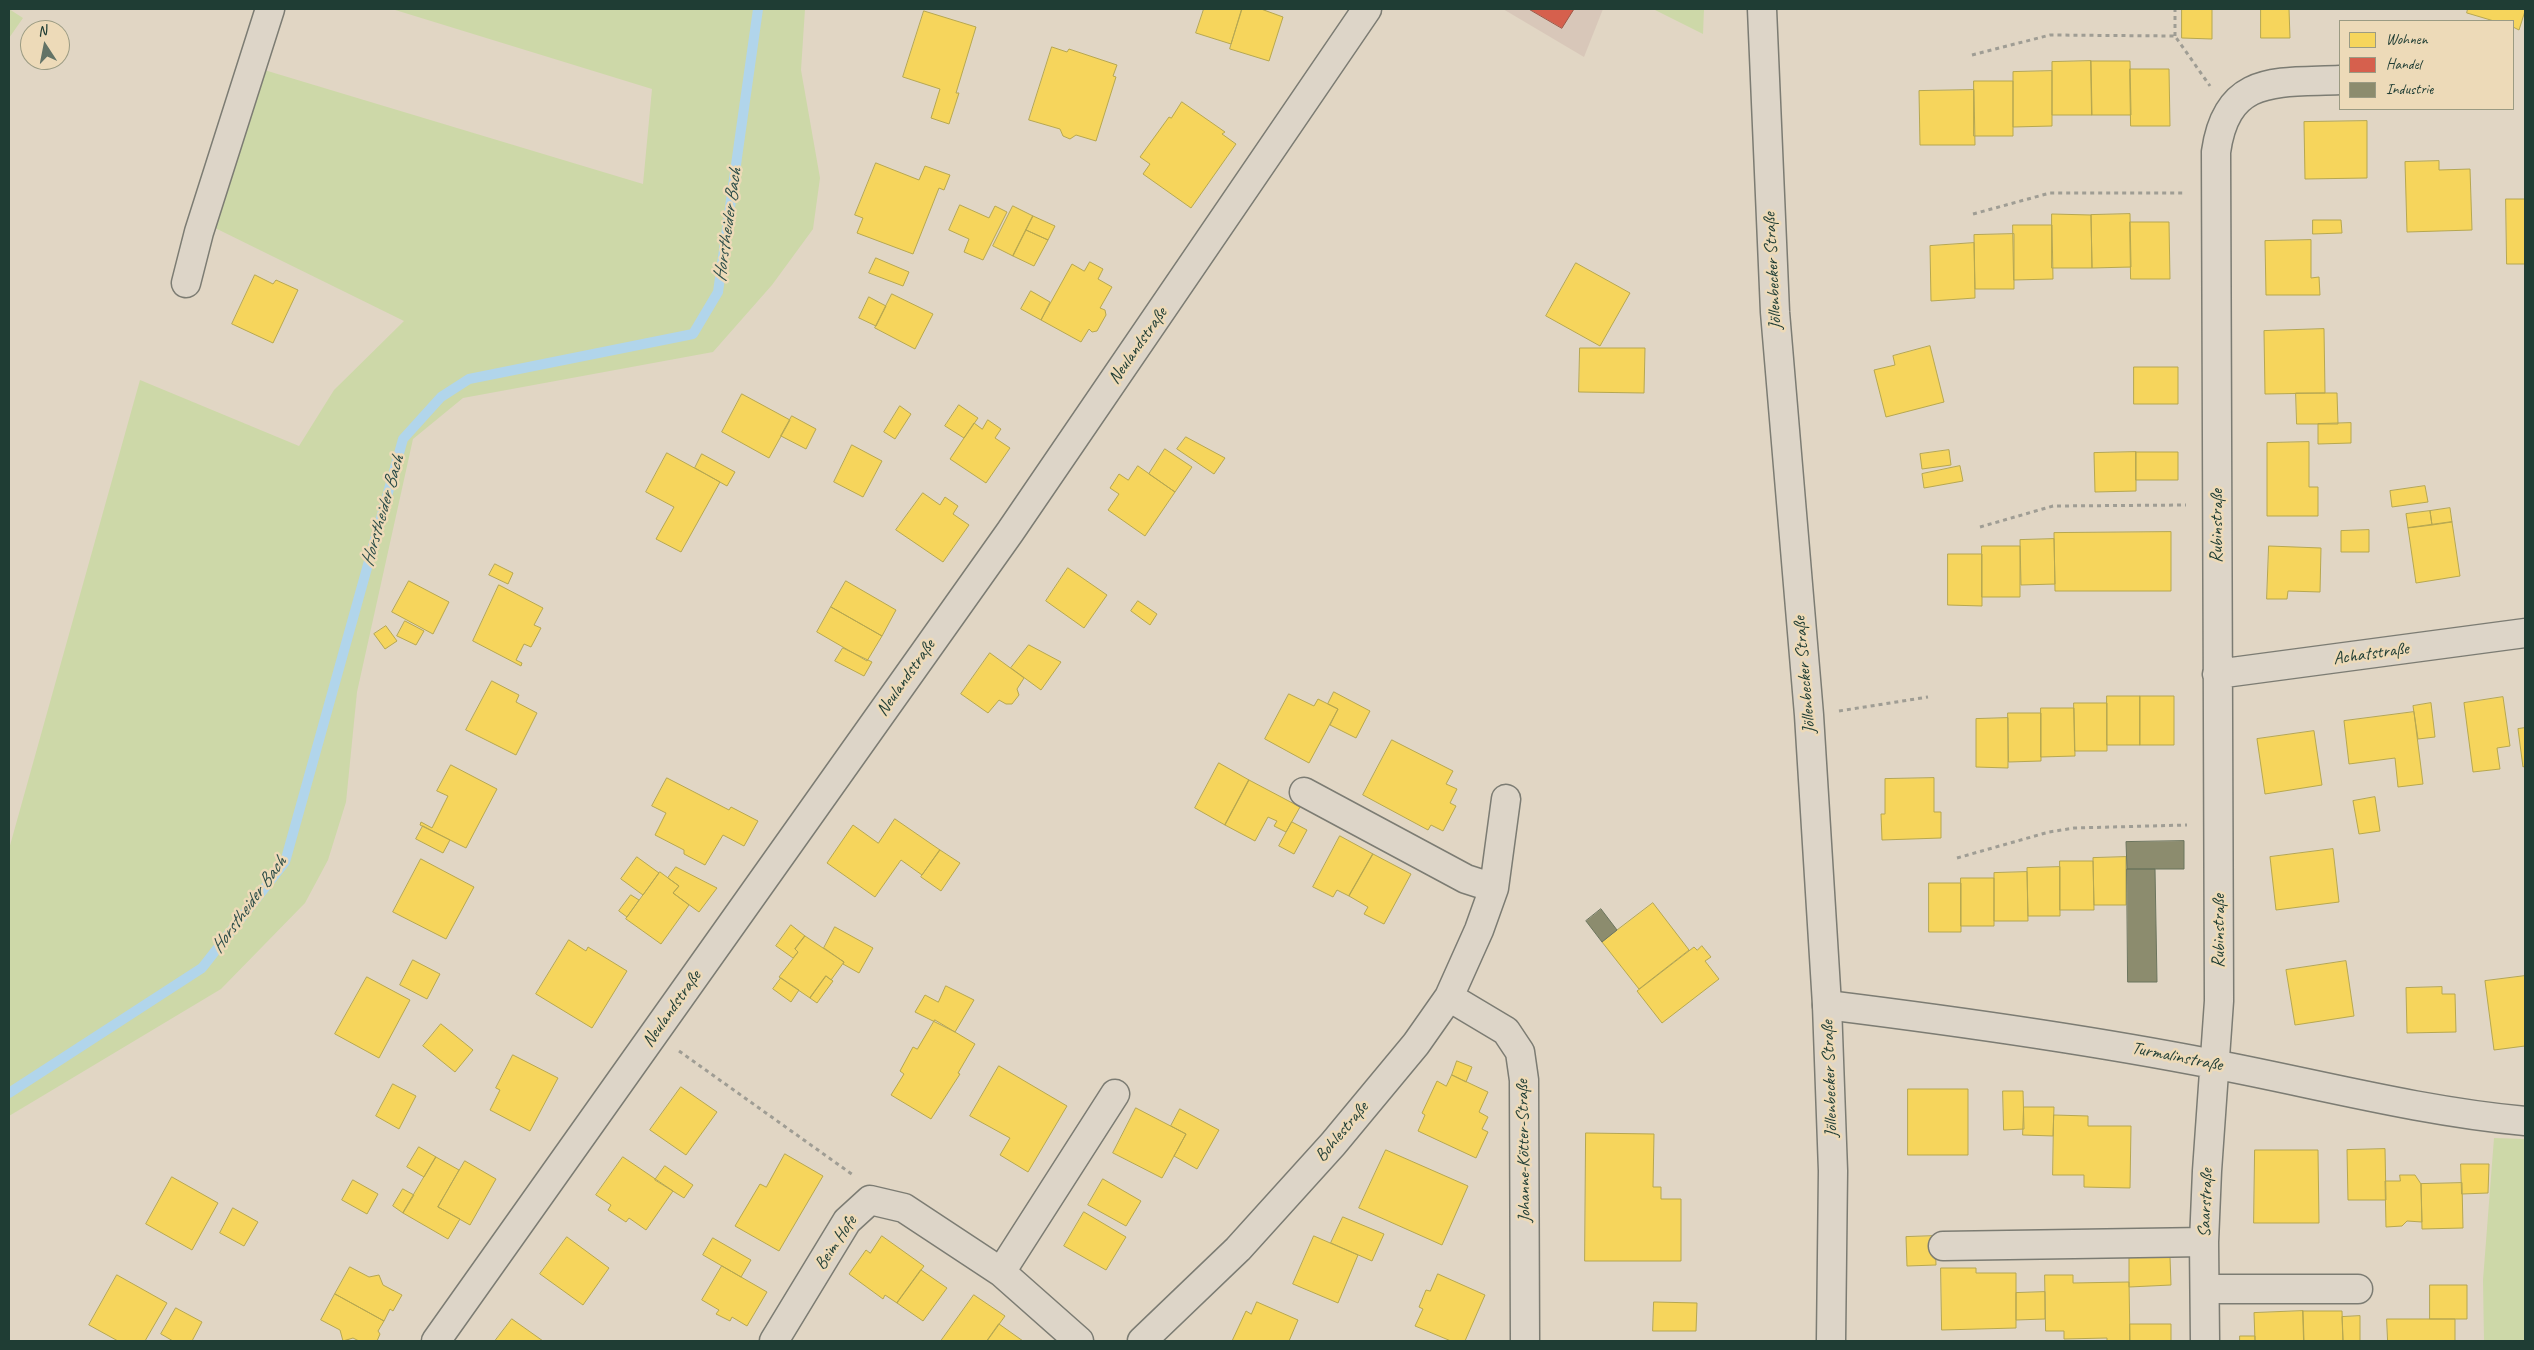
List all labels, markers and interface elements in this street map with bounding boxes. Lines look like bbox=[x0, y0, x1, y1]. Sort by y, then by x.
north arrow bbox=[20, 20, 70, 70]
legend bbox=[2339, 20, 2514, 110]
text: N bbox=[36, 22, 48, 40]
text: Wohnen bbox=[2386, 30, 2427, 49]
text: Handel bbox=[2386, 55, 2421, 74]
text: Industrie bbox=[2386, 80, 2433, 99]
water label: Horstheider Bach bbox=[709, 167, 747, 283]
street label: Jöllenbecker Straße bbox=[1759, 212, 1787, 330]
street label: Neulandstraße bbox=[1104, 304, 1172, 388]
water label: Horstheider Bach bbox=[356, 453, 410, 569]
street label: Rubinstraße bbox=[2206, 489, 2228, 563]
street label: Jöllenbecker Straße bbox=[1789, 615, 1821, 735]
street label: Neulandstraße bbox=[872, 636, 940, 720]
street label: Achatstraße bbox=[2332, 638, 2410, 670]
water label: Horstheider Bach bbox=[206, 852, 292, 958]
street label: Rubinstraße bbox=[2208, 894, 2230, 968]
street label: Neulandstraße bbox=[638, 967, 706, 1051]
street label: Jöllenbecker Straße bbox=[1817, 1020, 1843, 1138]
street label: Turmalinstraße bbox=[2130, 1038, 2224, 1076]
street label: Johanne-Kötter-Straße bbox=[1512, 1079, 1536, 1223]
street label: Bohlestraße bbox=[1311, 1098, 1373, 1166]
street label: Saarstraße bbox=[2194, 1168, 2218, 1238]
street label: Beim Hofe bbox=[810, 1212, 862, 1274]

